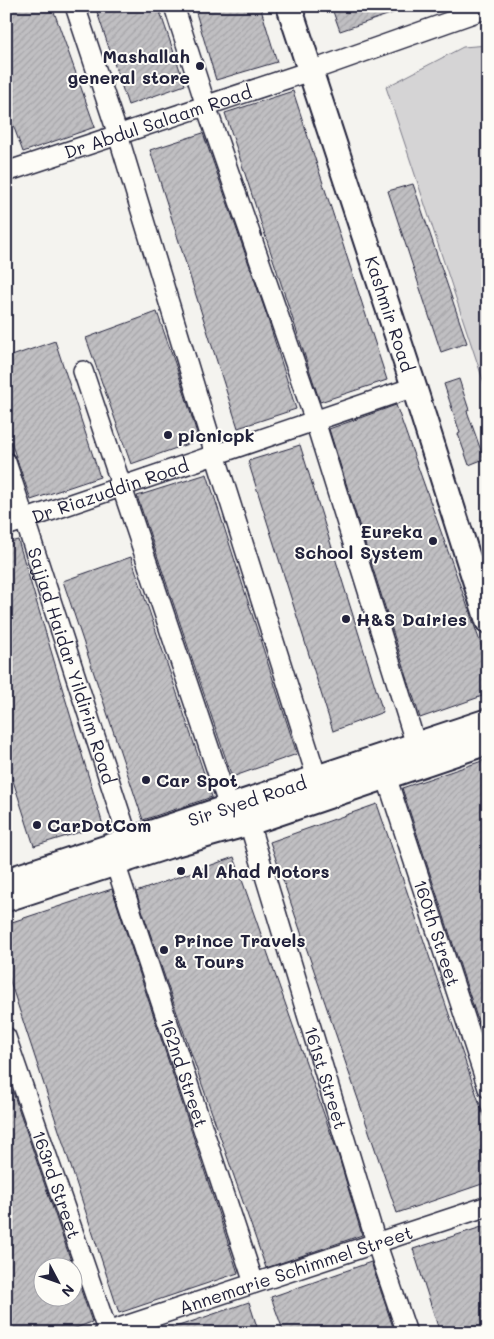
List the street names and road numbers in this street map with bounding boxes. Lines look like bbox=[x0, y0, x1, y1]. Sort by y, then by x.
street label: Dr Abdul Salaam Road bbox=[61, 79, 255, 164]
street label: Kashmir Road bbox=[360, 253, 420, 375]
street label: Dr Riazuddin Road bbox=[28, 453, 192, 528]
street label: Sajjad Haidar Yildirim Road bbox=[22, 544, 122, 787]
street label: Sir Syed Road bbox=[185, 770, 309, 832]
street label: 160th Street bbox=[409, 876, 466, 989]
street label: 162nd Street bbox=[155, 1015, 214, 1130]
street label: 161st Street bbox=[299, 1023, 353, 1132]
street label: 163rd Street bbox=[27, 1127, 87, 1242]
street label: Annemarie Schimmel Street bbox=[176, 1220, 416, 1319]

